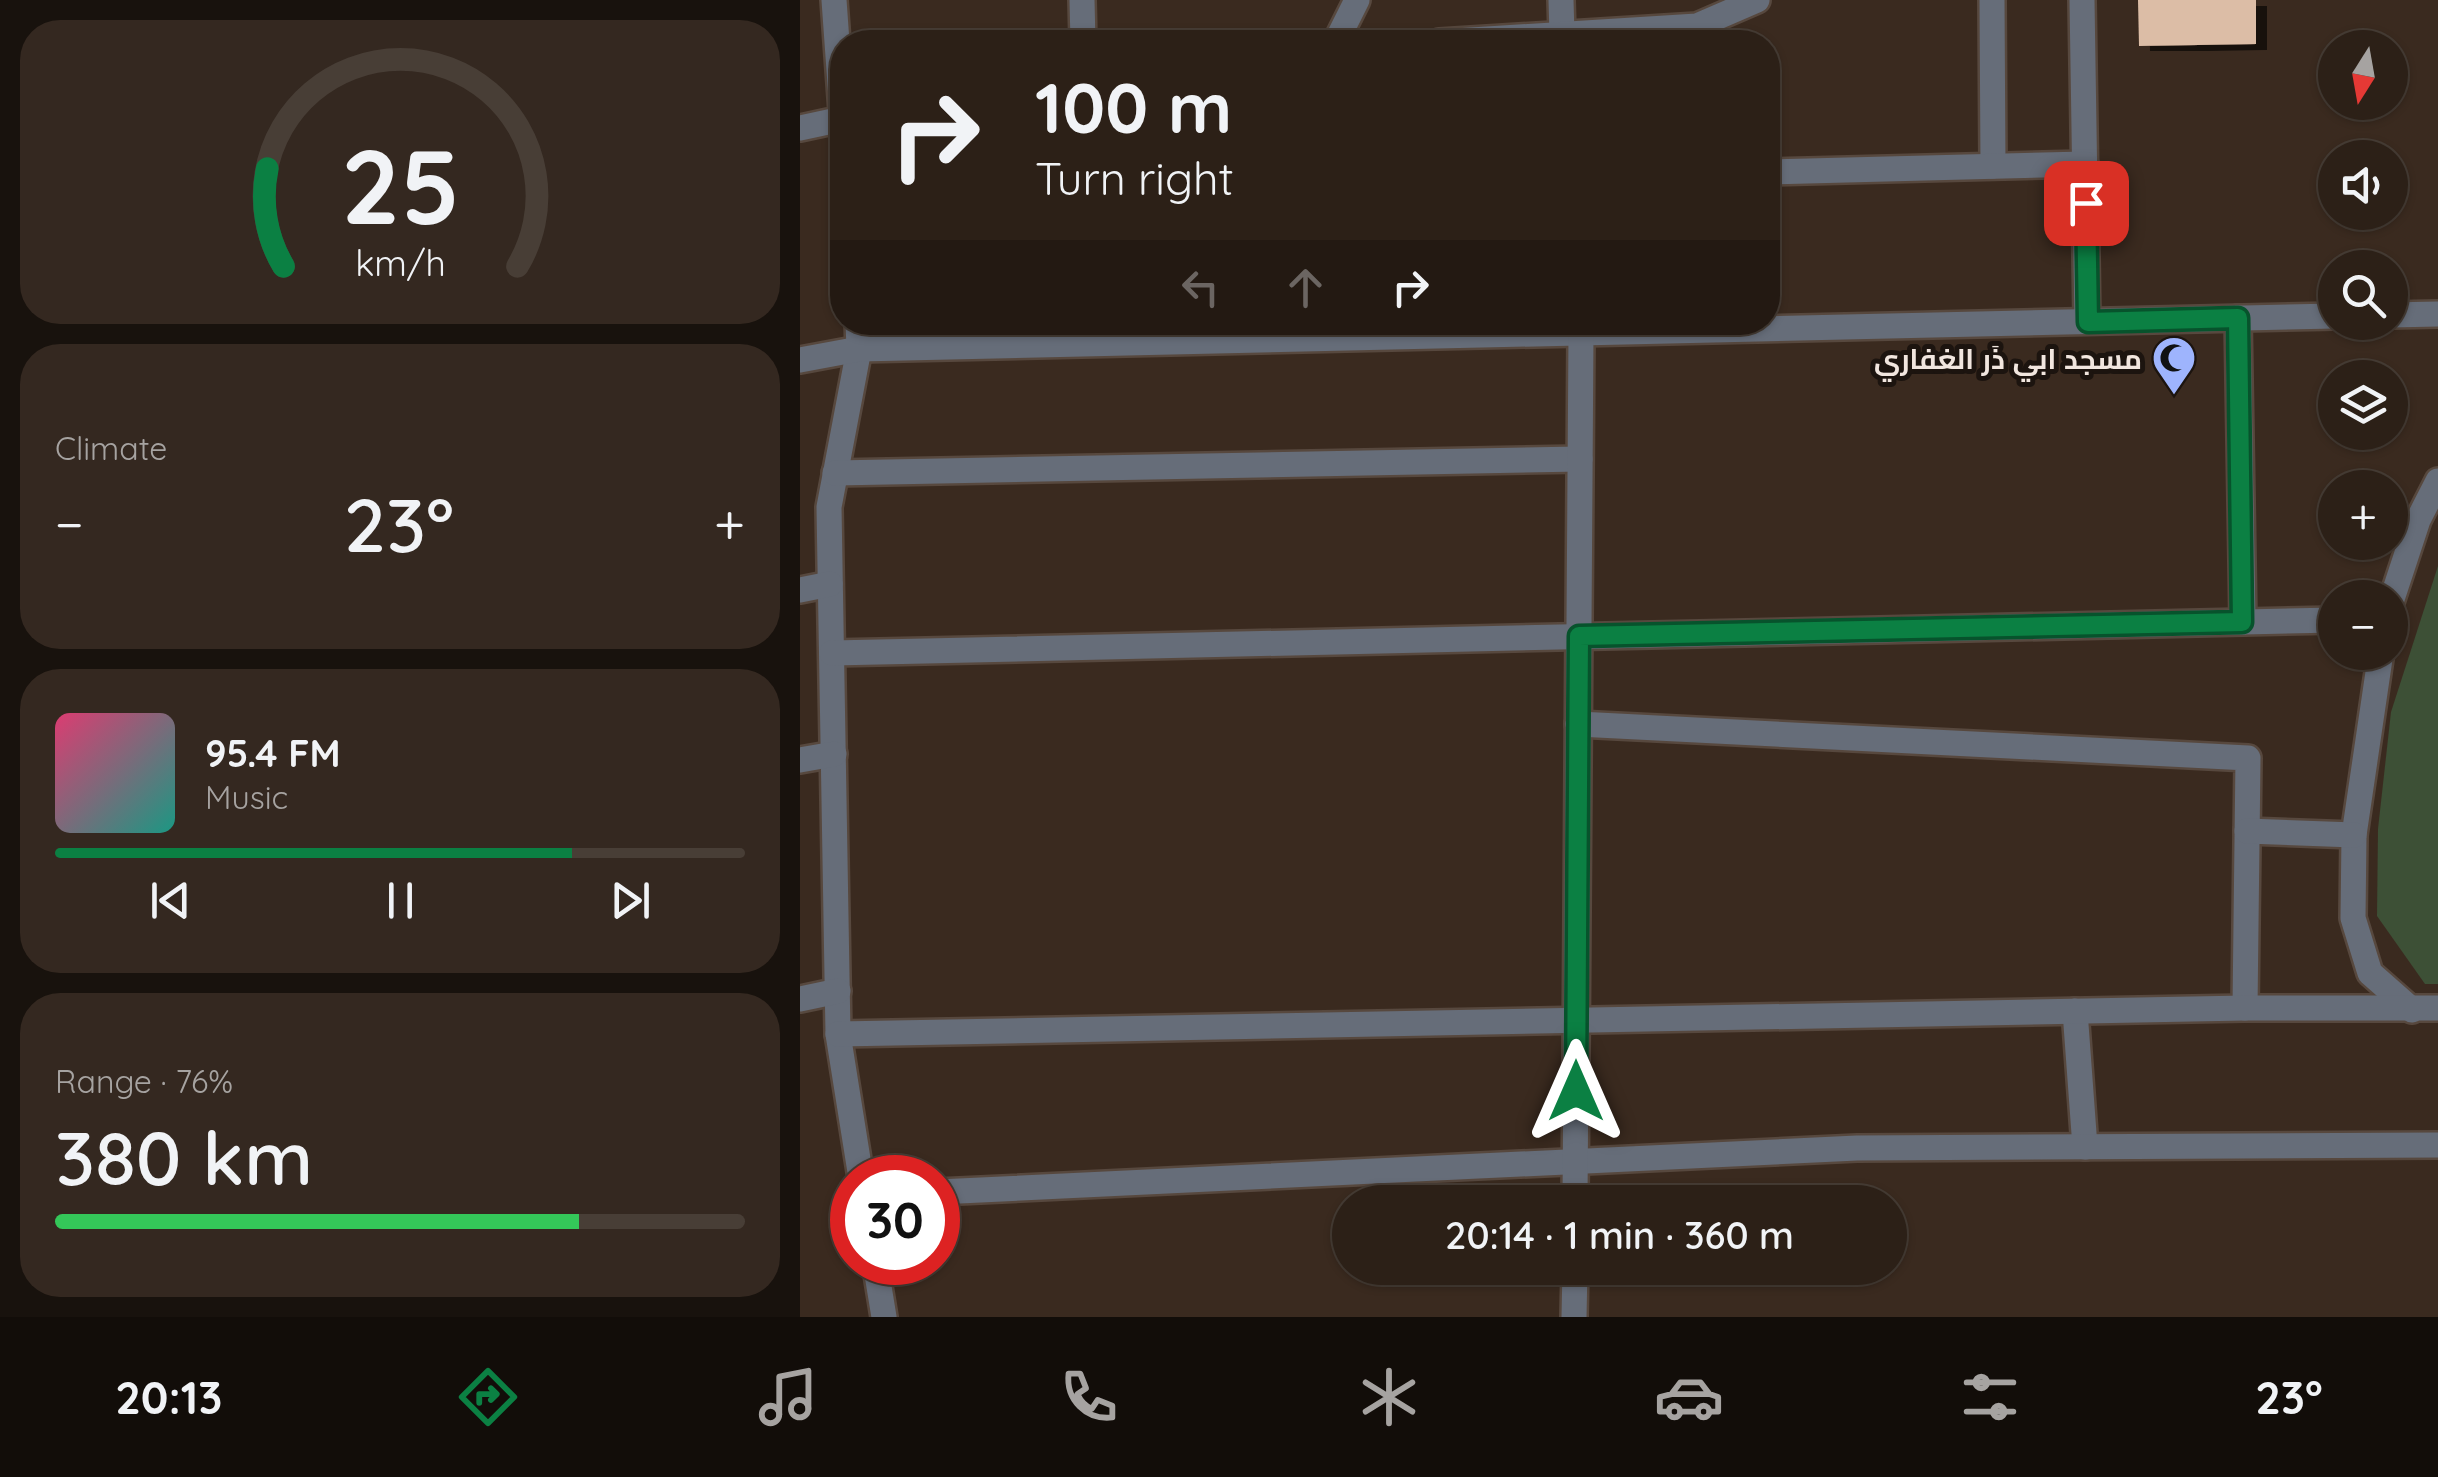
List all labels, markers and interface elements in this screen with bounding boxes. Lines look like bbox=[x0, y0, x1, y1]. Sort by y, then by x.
north arrow bbox=[2318, 30, 2408, 120]
map controls bbox=[2318, 30, 2408, 670]
text: 100 m bbox=[1035, 63, 1232, 151]
icon: right bbox=[870, 70, 1000, 200]
text: 25 bbox=[340, 120, 460, 250]
button: sound bbox=[2318, 140, 2408, 230]
text: Turn right bbox=[1035, 150, 1234, 206]
pin bbox=[2044, 161, 2129, 246]
icon: arrive bbox=[2059, 176, 2114, 231]
text: km/h bbox=[355, 240, 445, 285]
button: search bbox=[2318, 250, 2408, 340]
icon: left bbox=[1173, 260, 1228, 315]
icon: ahead bbox=[1278, 260, 1333, 315]
icon: right bbox=[1383, 260, 1438, 315]
mosque icon: مسجد ابي ذَر الغفاري bbox=[2151, 335, 2197, 396]
place label: مسجد ابي ذَر الغفاري bbox=[1874, 341, 2142, 382]
button: layers bbox=[2318, 360, 2408, 450]
text: Climate bbox=[55, 428, 167, 468]
button: + bbox=[2318, 470, 2408, 560]
text: 23° bbox=[344, 477, 454, 571]
text: − bbox=[55, 489, 84, 558]
text: + bbox=[714, 489, 745, 558]
button: − bbox=[2318, 580, 2408, 670]
text: 95.4 FM bbox=[205, 729, 341, 777]
text: Music bbox=[205, 777, 288, 817]
icon: previous bbox=[143, 873, 198, 928]
icon: pause bbox=[373, 873, 428, 928]
icon: next bbox=[603, 873, 658, 928]
position arrow bbox=[1524, 1039, 1628, 1143]
text: Range · 76% bbox=[55, 1061, 233, 1101]
text: 380 km bbox=[55, 1110, 313, 1204]
speed limit sign: 30 bbox=[830, 1155, 960, 1285]
text: 20:14 · 1 min · 360 m bbox=[1445, 1211, 1794, 1259]
icon: directions bbox=[453, 1362, 523, 1432]
icon: music bbox=[753, 1362, 823, 1432]
icon: phone bbox=[1054, 1362, 1124, 1432]
icon: climate bbox=[1354, 1362, 1424, 1432]
icon: car bbox=[1654, 1362, 1724, 1432]
icon: filters bbox=[1955, 1362, 2025, 1432]
text: 20:13 bbox=[115, 1369, 222, 1425]
text: 23° bbox=[2255, 1369, 2323, 1425]

